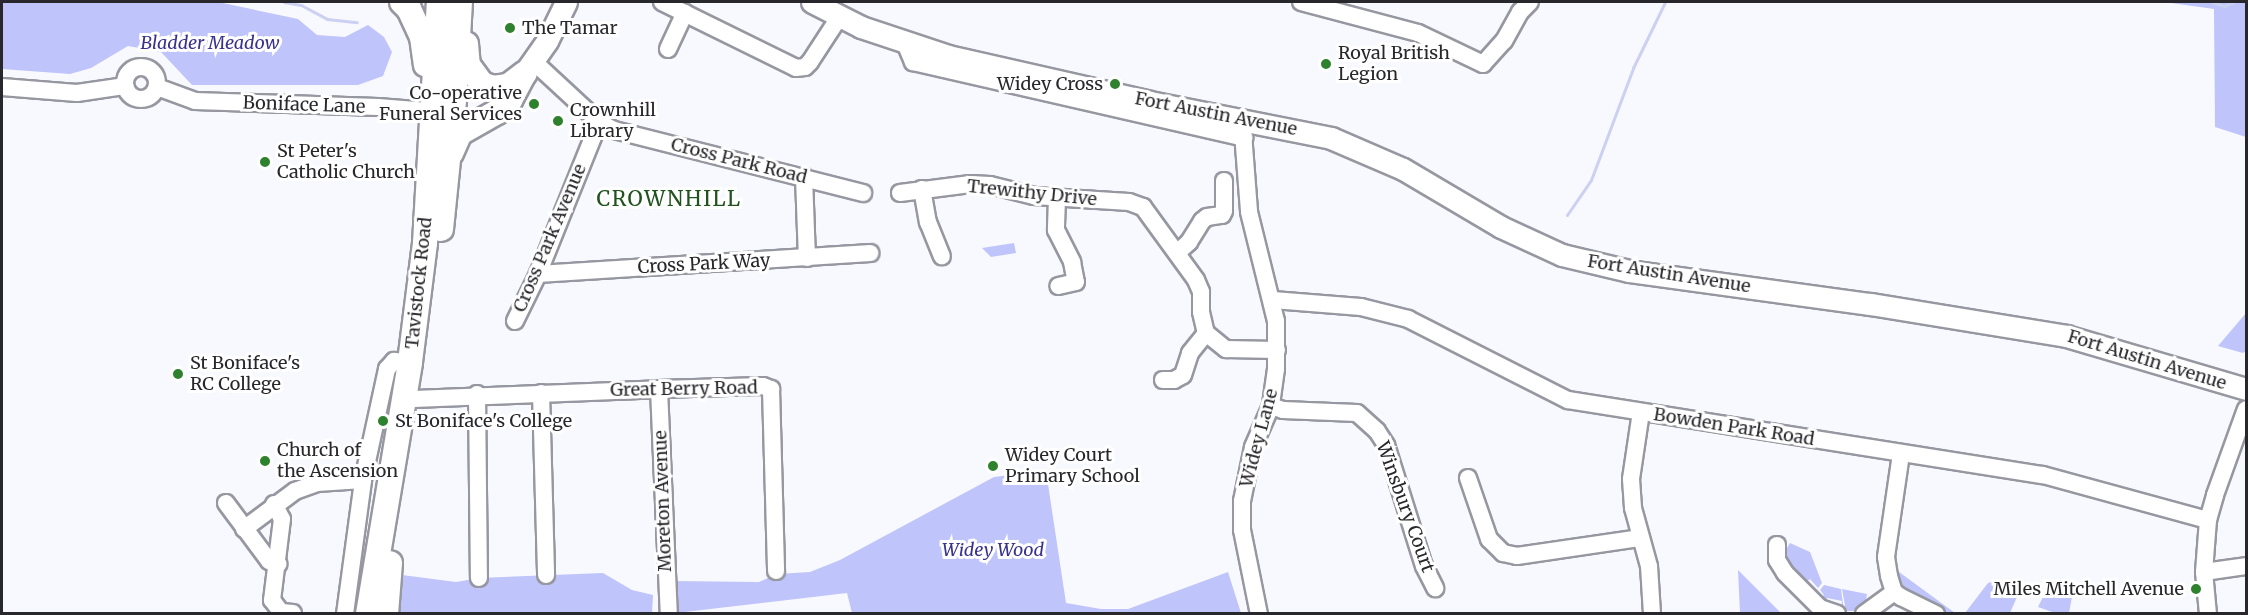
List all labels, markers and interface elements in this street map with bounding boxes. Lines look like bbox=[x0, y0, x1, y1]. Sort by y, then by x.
place label: The Tamar bbox=[522, 17, 618, 39]
marker: The Tamar bbox=[503, 21, 517, 35]
park label: Bladder Meadow bbox=[141, 32, 279, 54]
place label: Royal British Legion bbox=[1338, 43, 1450, 86]
marker: Royal British Legion bbox=[1319, 57, 1333, 71]
place label: Widey Cross bbox=[997, 73, 1103, 95]
marker: Widey Cross bbox=[1108, 77, 1122, 91]
place label: Co-operative Funeral Services bbox=[379, 83, 522, 125]
street label: Fort Austin Avenue bbox=[1133, 88, 1299, 140]
street label: Boniface Lane bbox=[242, 92, 366, 118]
marker: Co-operative Funeral Services bbox=[527, 97, 541, 111]
place label: Crownhill Library bbox=[570, 100, 656, 142]
marker: Crownhill Library bbox=[551, 114, 565, 128]
street label: Cross Park Road bbox=[669, 134, 809, 188]
place label: St Peter's Catholic Church bbox=[277, 141, 415, 184]
marker: St Peter's Catholic Church bbox=[258, 155, 272, 169]
street label: Cross Park Avenue bbox=[509, 161, 591, 315]
street label: Trewithy Drive bbox=[966, 175, 1098, 211]
district label: CROWNHILL bbox=[597, 186, 741, 212]
street label: Tavistock Road bbox=[401, 216, 437, 350]
street label: Cross Park Way bbox=[637, 250, 771, 278]
street label: Fort Austin Avenue bbox=[1586, 250, 1752, 298]
street label: Fort Austin Avenue bbox=[2065, 326, 2229, 394]
place label: St Boniface's RC College bbox=[190, 353, 300, 395]
marker: St Boniface's RC College bbox=[171, 367, 185, 381]
street label: Great Berry Road bbox=[610, 377, 758, 401]
street label: Widey Lane bbox=[1235, 386, 1283, 490]
street label: Bowden Park Road bbox=[1652, 404, 1816, 450]
place label: St Boniface's College bbox=[395, 410, 572, 432]
marker: St Boniface's College bbox=[376, 414, 390, 428]
street label: Moreton Avenue bbox=[650, 430, 676, 572]
street label: Winsbury Court bbox=[1371, 439, 1439, 575]
place label: Church of the Ascension bbox=[277, 440, 398, 482]
place label: Widey Court Primary School bbox=[1005, 445, 1140, 488]
marker: Church of the Ascension bbox=[258, 454, 272, 468]
marker: Widey Court Primary School bbox=[986, 459, 1000, 473]
park label: Widey Wood bbox=[942, 539, 1044, 561]
place label: Miles Mitchell Avenue bbox=[1993, 578, 2184, 600]
marker: Miles Mitchell Avenue bbox=[2189, 582, 2203, 596]

